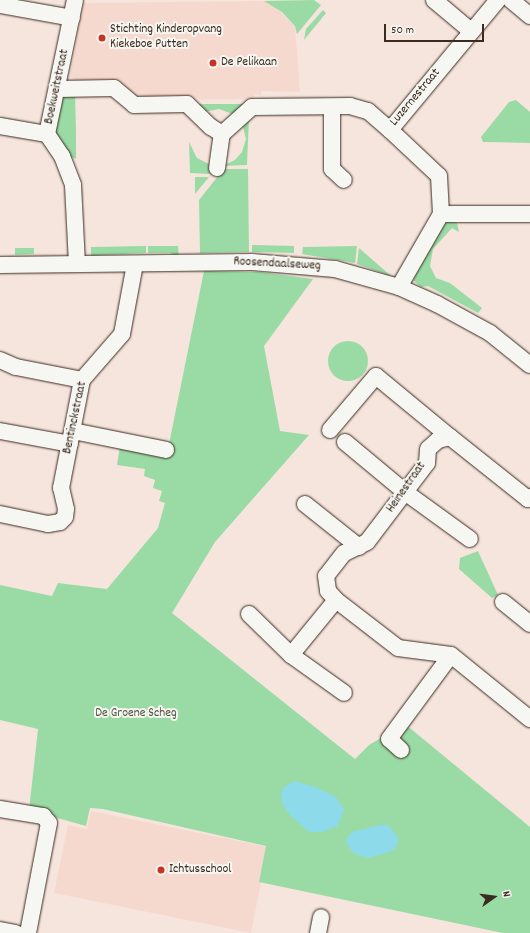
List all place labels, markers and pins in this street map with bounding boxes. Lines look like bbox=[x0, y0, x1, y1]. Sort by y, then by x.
place label: Stichting Kinderopvang Kiekeboe Putten bbox=[110, 23, 222, 54]
marker: Stichting Kinderopvang Kiekeboe Putten bbox=[97, 33, 107, 43]
place label: De Pelikaan bbox=[221, 55, 277, 71]
marker: De Pelikaan bbox=[208, 58, 218, 68]
place label: Ichtusschool bbox=[169, 862, 231, 878]
marker: Ichtusschool bbox=[156, 865, 166, 875]

